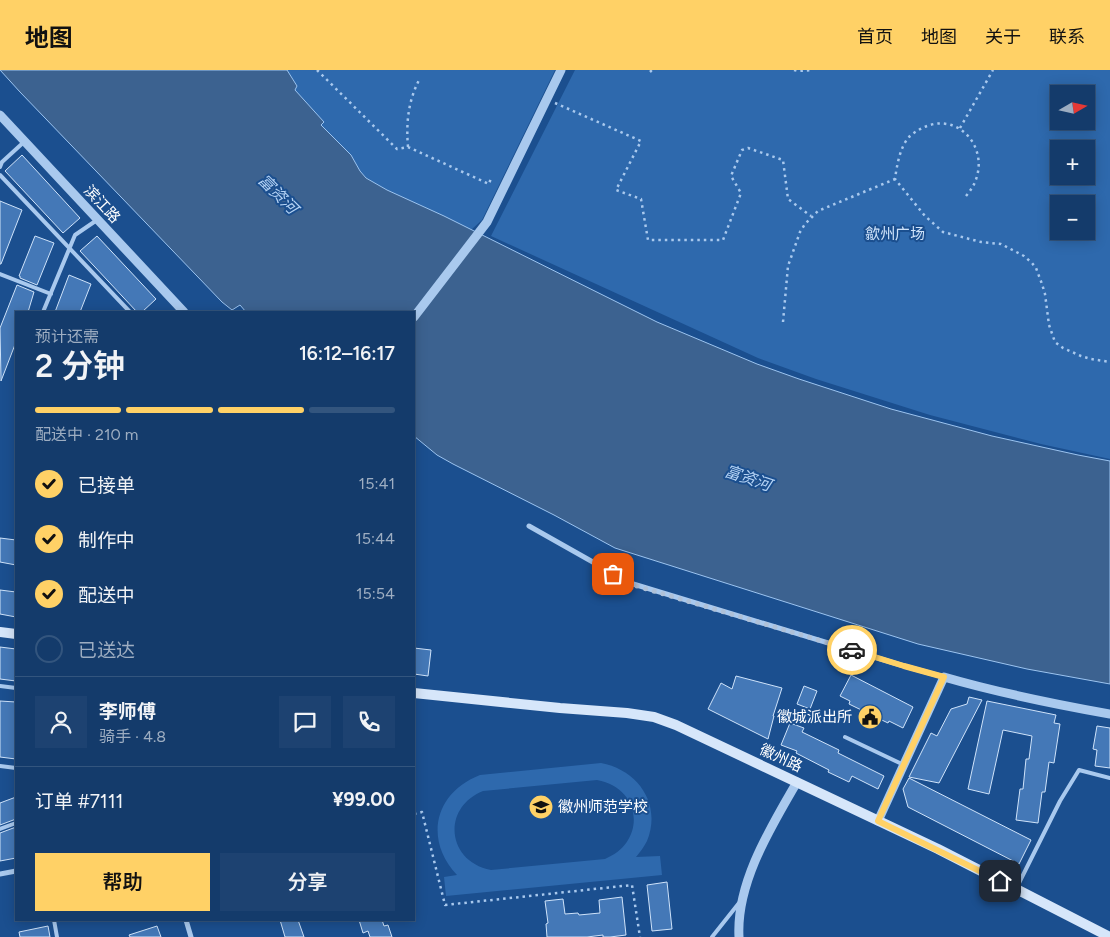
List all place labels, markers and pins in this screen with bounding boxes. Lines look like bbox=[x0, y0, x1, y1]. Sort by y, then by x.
pin bbox=[592, 553, 634, 595]
public building icon: 徽城派出所 bbox=[857, 704, 883, 730]
place label: 徽城派出所 bbox=[777, 708, 852, 726]
school or university icon: 徽州师范学校 bbox=[528, 794, 554, 820]
place label: 徽州师范学校 bbox=[558, 798, 648, 816]
pin bbox=[979, 860, 1021, 902]

